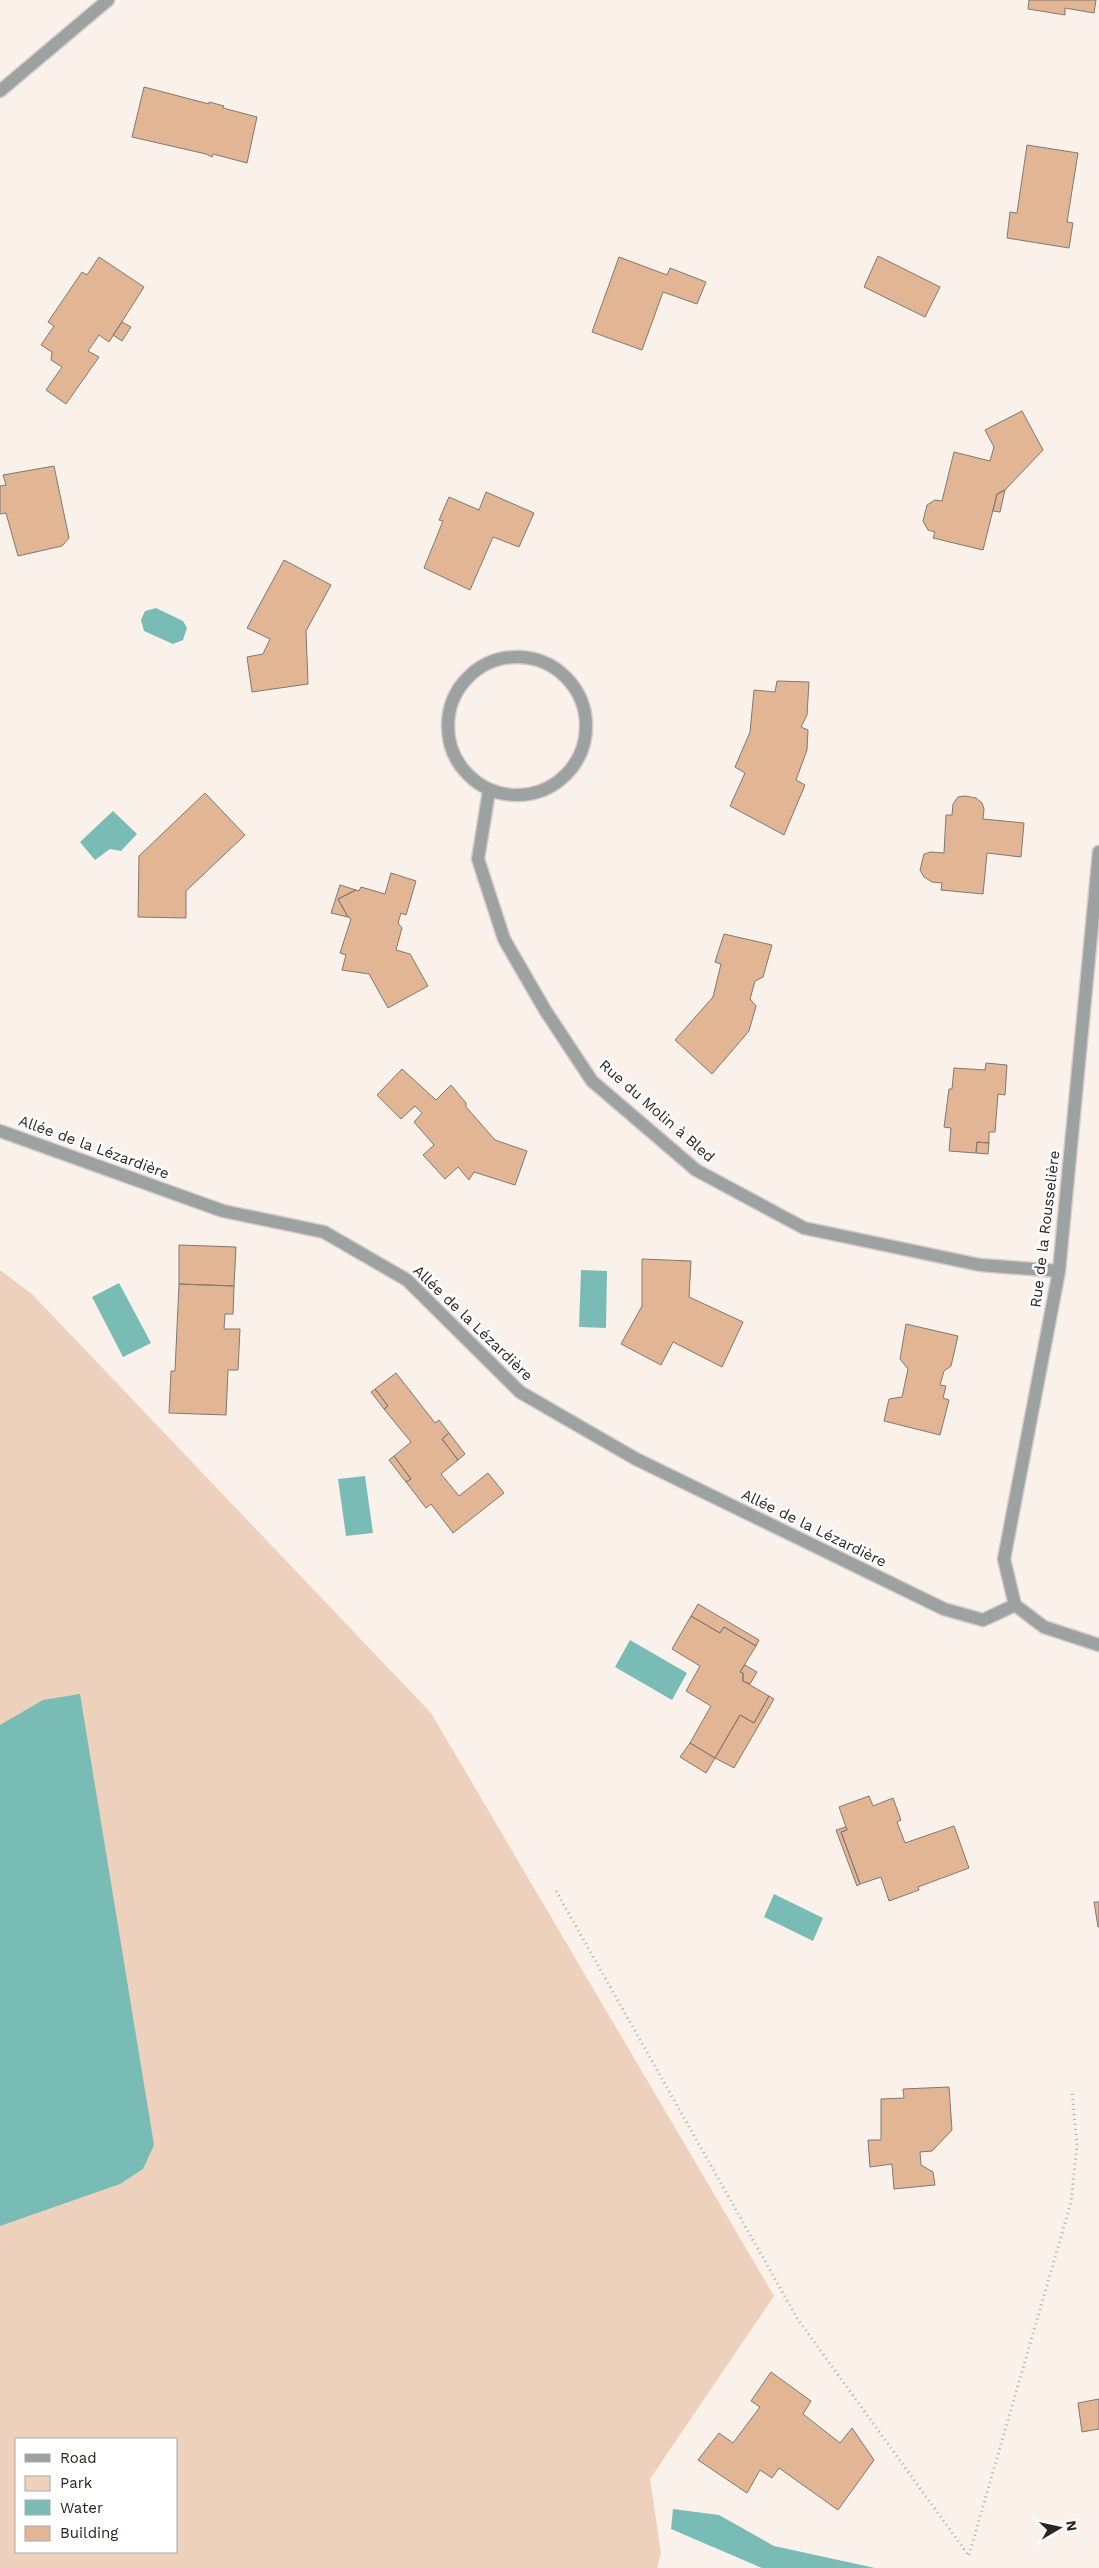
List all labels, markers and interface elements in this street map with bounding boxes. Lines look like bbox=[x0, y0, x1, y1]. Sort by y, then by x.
street label: Rue du Molin à Bled bbox=[596, 1056, 718, 1166]
street label: Allée de la Lézardière bbox=[16, 1111, 172, 1183]
street label: Rue de la Rousselière bbox=[1026, 1149, 1064, 1309]
street label: Allée de la Lézardière bbox=[410, 1261, 536, 1385]
street label: Allée de la Lézardière bbox=[739, 1485, 889, 1571]
legend bbox=[15, 2438, 178, 2553]
text: Road bbox=[60, 2449, 97, 2467]
text: Park bbox=[60, 2474, 93, 2492]
text: Water bbox=[60, 2499, 103, 2517]
north arrow bbox=[1034, 2503, 1084, 2553]
text: N bbox=[1063, 2520, 1081, 2532]
text: Building bbox=[60, 2524, 118, 2542]

